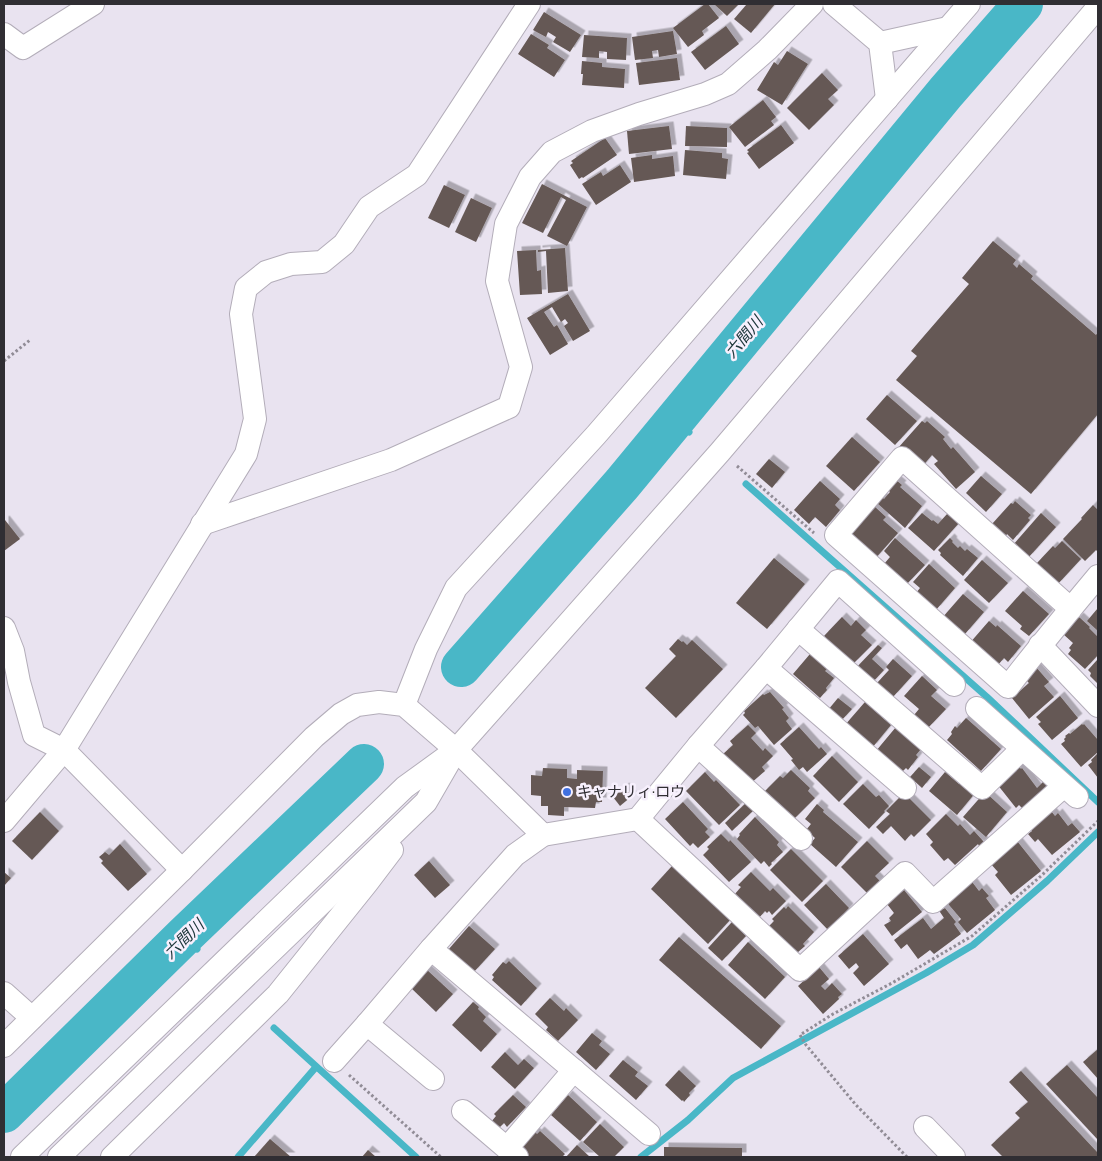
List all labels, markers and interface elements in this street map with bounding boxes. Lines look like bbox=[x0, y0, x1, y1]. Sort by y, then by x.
water label: 六間川 bbox=[721, 310, 769, 362]
place label: キャナリィ·ロウ bbox=[577, 782, 685, 802]
marker: キャナリィ·ロウ bbox=[561, 786, 573, 798]
water label: 六間川 bbox=[159, 913, 210, 963]

